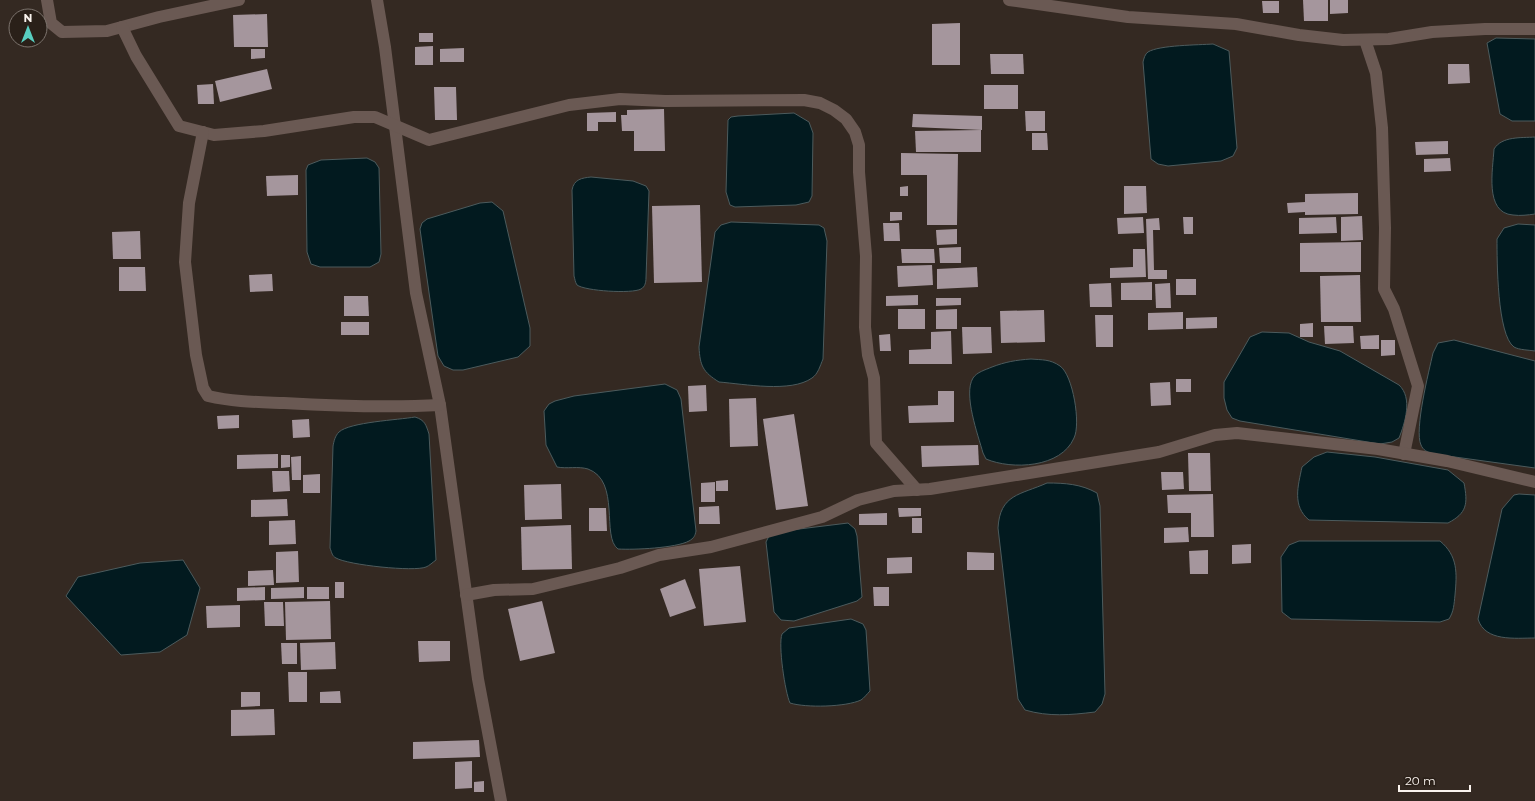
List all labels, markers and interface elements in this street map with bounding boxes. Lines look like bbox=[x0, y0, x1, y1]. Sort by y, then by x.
north arrow bbox=[8, 8, 48, 48]
text: N bbox=[24, 11, 32, 25]
scale bar bbox=[1399, 767, 1470, 793]
text: 20 m bbox=[1405, 773, 1436, 788]

